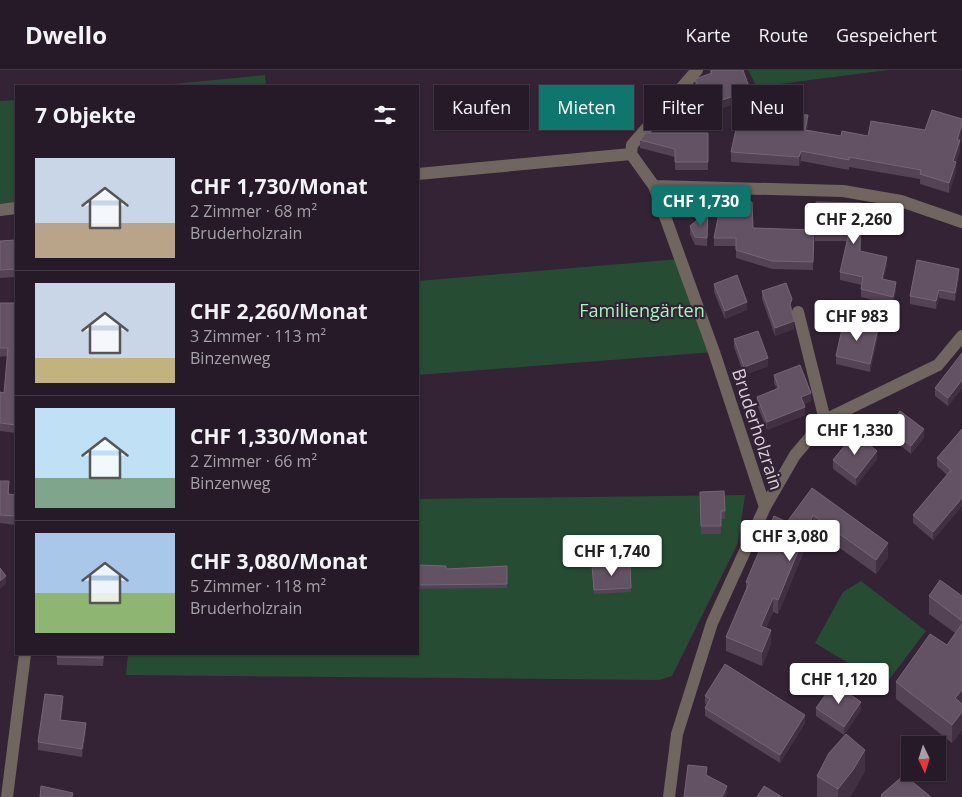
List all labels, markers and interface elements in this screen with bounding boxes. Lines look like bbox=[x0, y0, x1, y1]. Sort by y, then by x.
text: Dwello bbox=[25, 18, 107, 51]
text: Karte bbox=[686, 23, 731, 47]
text: Route bbox=[759, 23, 808, 47]
text: Gespeichert bbox=[836, 23, 937, 47]
chip: Kaufen bbox=[434, 85, 529, 130]
chip: Mieten bbox=[539, 85, 634, 130]
chip: Filter bbox=[644, 85, 722, 130]
chip: Neu bbox=[732, 85, 803, 130]
text: 7 Objekte bbox=[35, 101, 136, 129]
icon: filters bbox=[371, 101, 399, 129]
text: CHF 1,730/Monat bbox=[190, 172, 368, 200]
icon: home bbox=[75, 178, 135, 238]
pin: CHF 1,730 bbox=[644, 184, 758, 227]
text: CHF 1,730 bbox=[663, 190, 739, 212]
text: 2 Zimmer · 68 m² bbox=[190, 200, 317, 222]
pin: CHF 2,260 bbox=[797, 202, 911, 245]
text: CHF 2,260 bbox=[816, 208, 892, 230]
text: Bruderholzrain bbox=[190, 222, 302, 244]
text: CHF 2,260/Monat bbox=[190, 297, 368, 325]
park label: Familiengärten bbox=[579, 298, 705, 322]
pin: CHF 983 bbox=[811, 300, 903, 342]
icon: home bbox=[75, 303, 135, 363]
text: CHF 983 bbox=[826, 305, 888, 327]
text: 3 Zimmer · 113 m² bbox=[190, 325, 326, 347]
text: Binzenweg bbox=[190, 347, 271, 369]
street label: Bruderholzrain bbox=[727, 365, 789, 493]
pin: CHF 1,330 bbox=[798, 414, 912, 456]
text: CHF 1,330 bbox=[817, 419, 893, 441]
text: CHF 1,330/Monat bbox=[190, 422, 368, 450]
icon: home bbox=[75, 428, 135, 488]
text: 2 Zimmer · 66 m² bbox=[190, 450, 317, 472]
text: Binzenweg bbox=[190, 472, 271, 494]
pin: CHF 3,080 bbox=[733, 520, 847, 562]
text: CHF 3,080 bbox=[752, 525, 828, 547]
pin: CHF 1,740 bbox=[555, 534, 669, 577]
text: CHF 1,740 bbox=[574, 540, 650, 562]
text: CHF 3,080/Monat bbox=[190, 547, 368, 575]
icon: home bbox=[75, 553, 135, 613]
text: 5 Zimmer · 118 m² bbox=[190, 575, 326, 597]
text: Bruderholzrain bbox=[190, 597, 302, 619]
pin: CHF 1,120 bbox=[782, 662, 896, 705]
text: CHF 1,120 bbox=[801, 668, 877, 690]
north arrow bbox=[901, 736, 946, 781]
map controls bbox=[901, 736, 946, 781]

